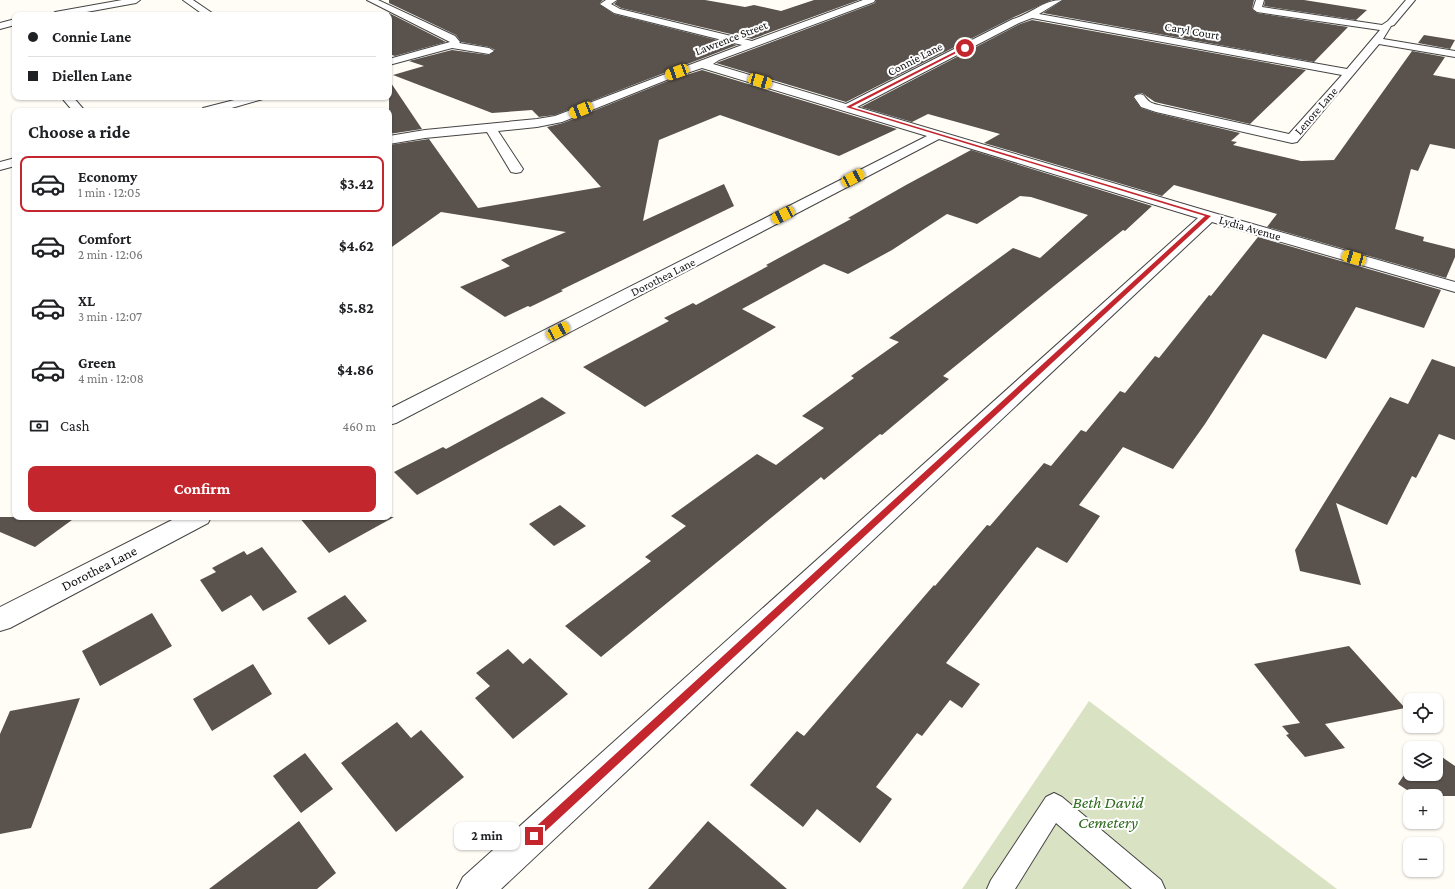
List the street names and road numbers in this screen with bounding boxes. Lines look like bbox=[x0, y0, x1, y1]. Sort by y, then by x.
street label: Lawrence Street bbox=[693, 17, 770, 58]
street label: Caryl Court bbox=[1164, 19, 1221, 43]
street label: Connie Lane bbox=[885, 39, 945, 79]
street label: Lenore Lane bbox=[1292, 84, 1340, 138]
street label: Lydia Avenue bbox=[1217, 212, 1283, 244]
street label: Dorothea Lane bbox=[628, 255, 698, 299]
street label: Dorothea Lane bbox=[59, 542, 139, 594]

